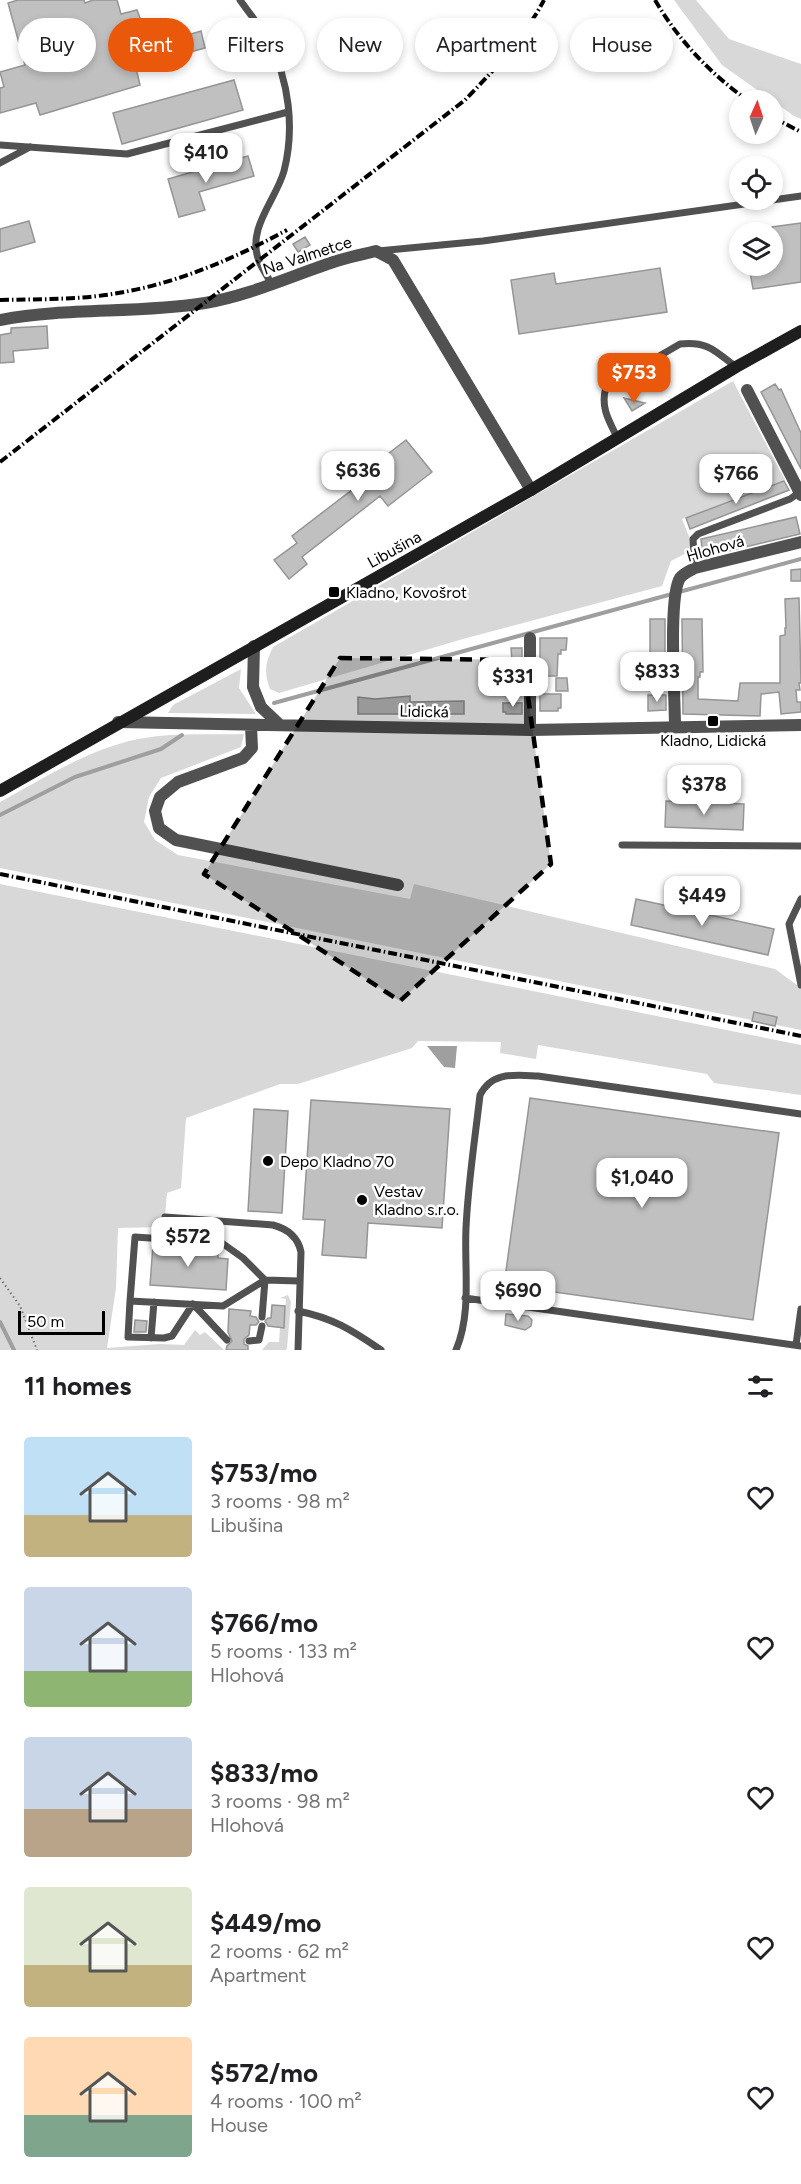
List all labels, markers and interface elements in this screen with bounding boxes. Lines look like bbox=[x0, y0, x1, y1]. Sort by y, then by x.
chip: Buy bbox=[18, 18, 96, 72]
chip: Rent bbox=[108, 18, 194, 72]
chip: Filters bbox=[206, 18, 305, 72]
chip: New bbox=[317, 18, 403, 72]
chip: Apartment bbox=[415, 18, 558, 72]
chip: House bbox=[570, 18, 673, 72]
north arrow bbox=[729, 90, 783, 144]
map controls bbox=[729, 90, 783, 276]
pin: $410 bbox=[170, 133, 242, 184]
text: $410 bbox=[183, 140, 229, 164]
button: locate bbox=[729, 156, 783, 210]
button: layers bbox=[729, 222, 783, 276]
street label: Na Valmetce bbox=[260, 232, 354, 279]
pin: $753 bbox=[598, 353, 670, 404]
text: $753 bbox=[612, 360, 656, 384]
pin: $636 bbox=[322, 451, 394, 502]
pin: $766 bbox=[700, 454, 772, 505]
text: $636 bbox=[335, 458, 381, 482]
text: $766 bbox=[713, 461, 759, 485]
street label: Libušina bbox=[364, 527, 424, 572]
street label: Hlohová bbox=[684, 531, 746, 566]
place label: Kladno, Kovošrot bbox=[346, 583, 467, 602]
marker: Kladno, Kovošrot bbox=[327, 585, 341, 599]
pin: $833 bbox=[621, 652, 693, 703]
pin: $331 bbox=[477, 657, 549, 708]
text: $833 bbox=[634, 659, 680, 683]
text: $331 bbox=[492, 664, 534, 688]
street label: Lidická bbox=[399, 702, 449, 721]
marker: Kladno, Lidická bbox=[706, 714, 720, 728]
place label: Kladno, Lidická bbox=[660, 731, 766, 750]
pin: $378 bbox=[668, 765, 740, 816]
text: $378 bbox=[681, 772, 727, 796]
pin: $449 bbox=[666, 876, 738, 927]
text: $449 bbox=[678, 883, 726, 907]
place label: Depo Kladno 70 bbox=[280, 1152, 394, 1171]
marker: Depo Kladno 70 bbox=[261, 1154, 275, 1168]
pin: $1,040 bbox=[593, 1158, 691, 1209]
text: $1,040 bbox=[610, 1165, 674, 1189]
place label: Vestav Kladno s.r.o. bbox=[374, 1182, 459, 1219]
marker: Vestav Kladno s.r.o. bbox=[355, 1193, 369, 1207]
pin: $572 bbox=[152, 1217, 224, 1268]
text: $572 bbox=[165, 1224, 211, 1248]
pin: $690 bbox=[482, 1271, 554, 1322]
text: $690 bbox=[494, 1278, 542, 1302]
scale bar bbox=[18, 1308, 105, 1336]
text: 50 m bbox=[27, 1312, 64, 1331]
text: 11 homes bbox=[24, 1370, 131, 1402]
icon: filters bbox=[744, 1370, 777, 1403]
text: $753/mo bbox=[210, 1457, 317, 1489]
icon: home bbox=[72, 1461, 144, 1533]
icon: heart bbox=[744, 1481, 777, 1514]
text: 3 rooms · 98 m² bbox=[210, 1489, 350, 1513]
text: Libušina bbox=[210, 1513, 283, 1537]
text: $766/mo bbox=[210, 1607, 318, 1639]
icon: home bbox=[72, 1611, 144, 1683]
icon: heart bbox=[744, 1631, 777, 1664]
text: 5 rooms · 133 m² bbox=[210, 1639, 357, 1663]
text: Hlohová bbox=[210, 1663, 284, 1687]
text: $833/mo bbox=[210, 1757, 318, 1789]
icon: home bbox=[72, 1761, 144, 1833]
icon: heart bbox=[744, 1781, 777, 1814]
text: 3 rooms · 98 m² bbox=[210, 1789, 350, 1813]
text: Hlohová bbox=[210, 1813, 284, 1837]
text: $449/mo bbox=[210, 1907, 321, 1939]
icon: home bbox=[72, 1911, 144, 1983]
icon: heart bbox=[744, 1931, 777, 1964]
text: 2 rooms · 62 m² bbox=[210, 1939, 349, 1963]
text: Apartment bbox=[210, 1963, 307, 1987]
text: $572/mo bbox=[210, 2057, 318, 2089]
icon: home bbox=[72, 2061, 144, 2133]
icon: heart bbox=[744, 2081, 777, 2114]
text: 4 rooms · 100 m² bbox=[210, 2089, 362, 2113]
text: House bbox=[210, 2113, 268, 2137]

